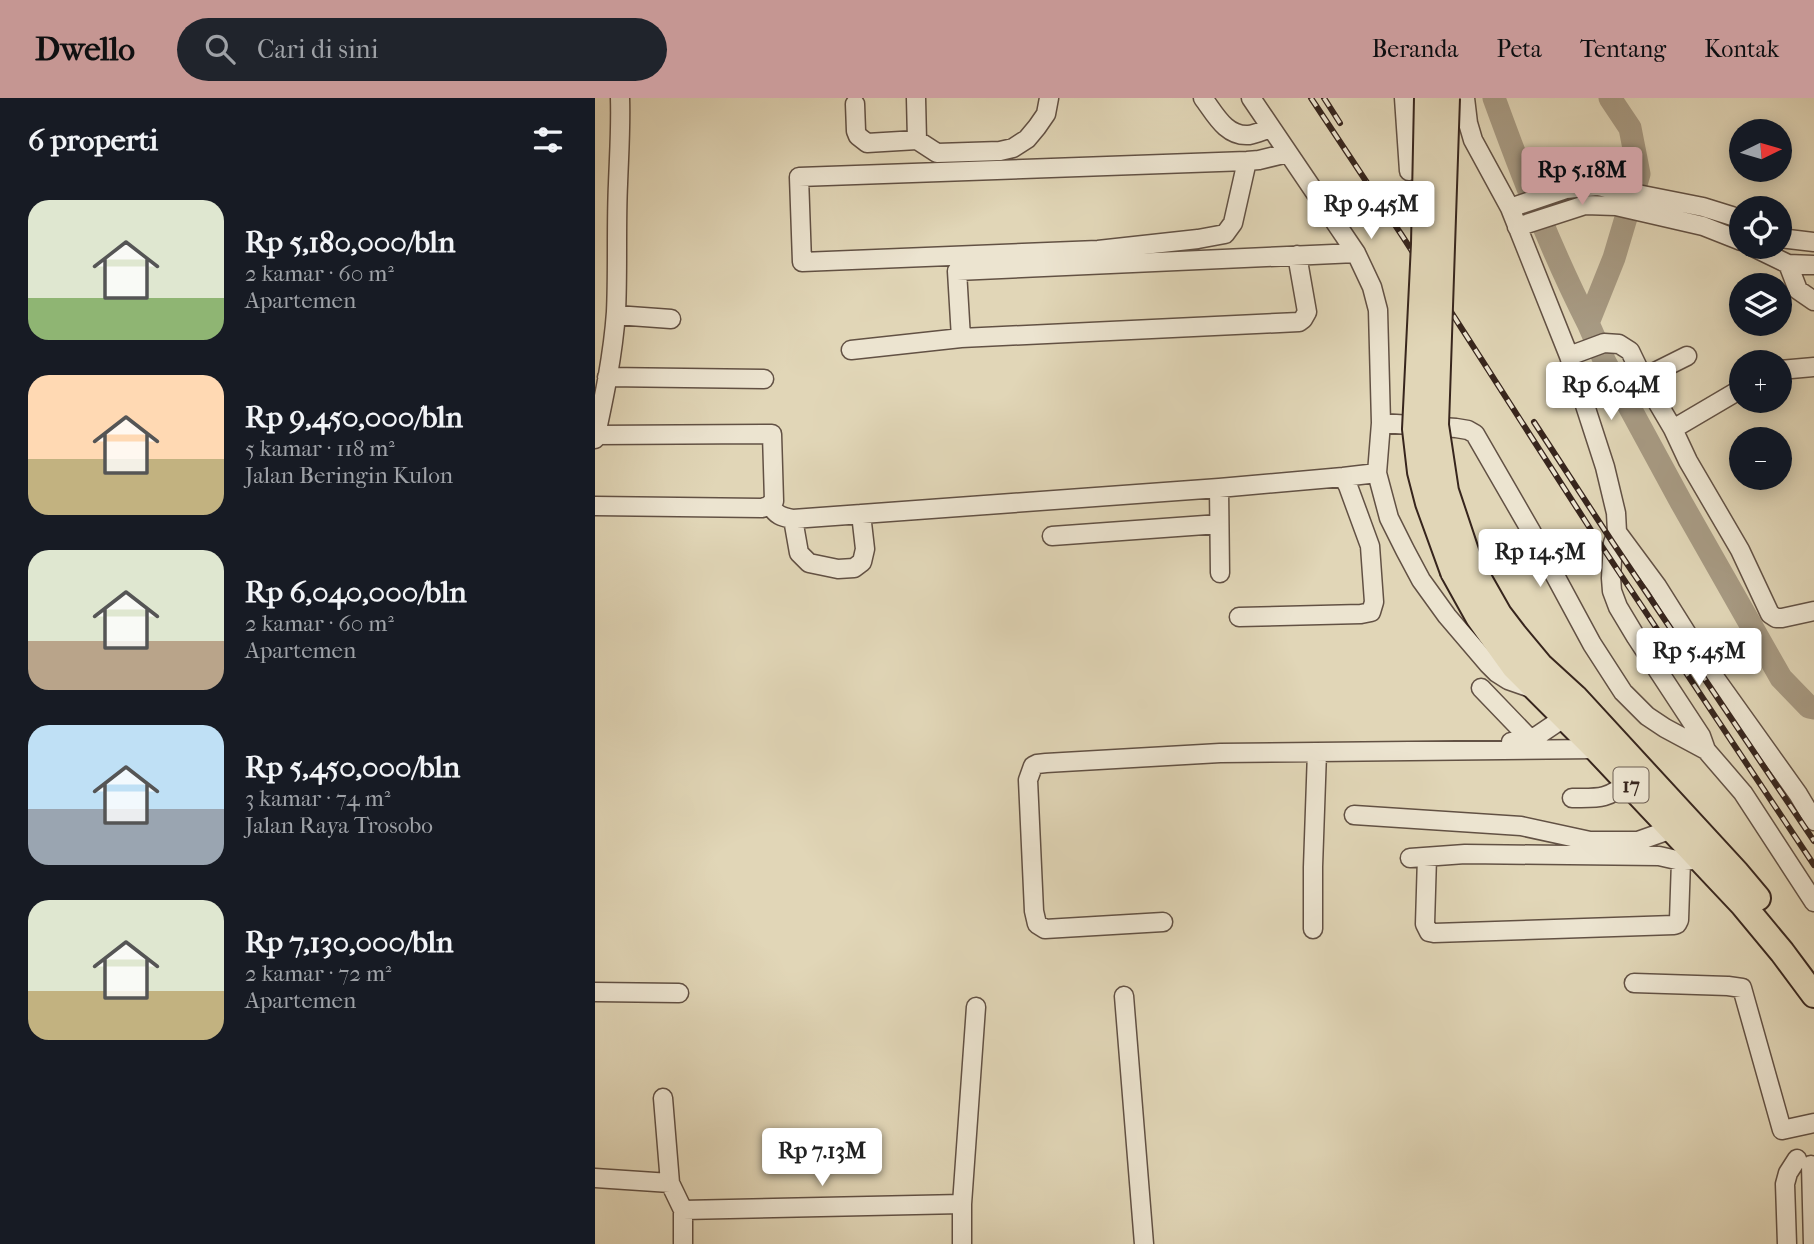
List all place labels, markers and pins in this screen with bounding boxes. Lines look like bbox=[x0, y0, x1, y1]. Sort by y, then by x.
pin: Rp 5.18M bbox=[1510, 148, 1654, 207]
pin: Rp 9.45M bbox=[1299, 181, 1443, 241]
pin: Rp 6.04M bbox=[1539, 362, 1683, 422]
pin: Rp 14.5M bbox=[1468, 530, 1612, 589]
pin: Rp 5.45M bbox=[1627, 628, 1771, 688]
pin: Rp 7.13M bbox=[750, 1128, 894, 1188]

